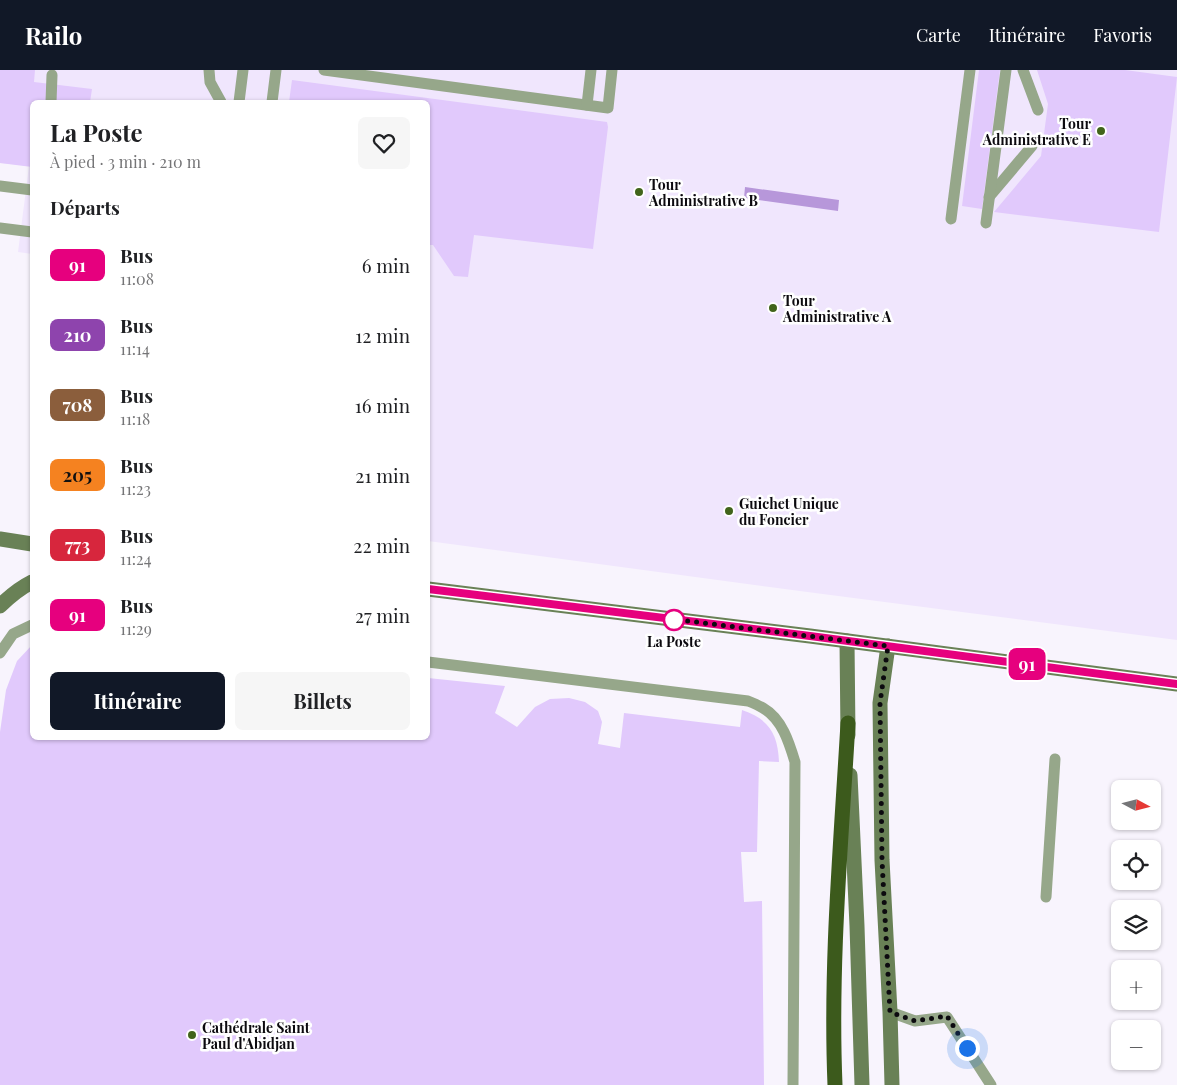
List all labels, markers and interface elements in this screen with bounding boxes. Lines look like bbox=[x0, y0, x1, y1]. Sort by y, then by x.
text: Railo bbox=[25, 19, 82, 51]
text: Carte bbox=[916, 23, 961, 47]
text: Itinéraire bbox=[989, 23, 1065, 47]
text: Favoris bbox=[1093, 23, 1152, 47]
place label: Tour Administrative E bbox=[982, 114, 1091, 149]
text: La Poste bbox=[50, 116, 143, 148]
button: heart bbox=[358, 117, 410, 169]
marker: Tour Administrative E bbox=[1095, 125, 1107, 137]
text: À pied · 3 min · 210 m bbox=[50, 151, 201, 172]
place label: Tour Administrative B bbox=[648, 175, 758, 210]
marker: Tour Administrative B bbox=[633, 186, 645, 198]
text: Départs bbox=[50, 194, 120, 220]
text: Bus bbox=[120, 242, 153, 268]
text: 6 min bbox=[362, 252, 410, 278]
text: 91 bbox=[69, 253, 86, 277]
text: 11:08 bbox=[120, 268, 154, 289]
place label: Tour Administrative A bbox=[782, 291, 892, 326]
marker: Tour Administrative A bbox=[767, 302, 779, 314]
text: Bus bbox=[120, 312, 153, 338]
text: 12 min bbox=[355, 322, 410, 348]
text: 210 bbox=[64, 323, 91, 347]
text: 11:14 bbox=[120, 338, 150, 359]
text: Bus bbox=[120, 382, 153, 408]
text: 16 min bbox=[355, 392, 410, 418]
text: 708 bbox=[63, 393, 92, 417]
text: 11:18 bbox=[120, 408, 150, 429]
text: Bus bbox=[120, 452, 153, 478]
text: 21 min bbox=[355, 462, 410, 488]
text: 205 bbox=[63, 463, 92, 487]
text: 11:23 bbox=[120, 478, 151, 499]
place label: Guichet Unique du Foncier bbox=[739, 494, 839, 529]
marker: Guichet Unique du Foncier bbox=[723, 505, 735, 517]
text: Bus bbox=[120, 522, 153, 548]
text: 22 min bbox=[353, 532, 410, 558]
text: 773 bbox=[65, 533, 90, 557]
text: 11:24 bbox=[120, 548, 152, 569]
text: Bus bbox=[120, 592, 153, 618]
text: 27 min bbox=[355, 602, 410, 628]
text: 91 bbox=[69, 603, 86, 627]
marker: La Poste bbox=[663, 609, 685, 631]
text: 11:29 bbox=[120, 618, 152, 639]
place label: La Poste bbox=[647, 632, 701, 651]
line badge: 91 bbox=[1004, 648, 1050, 680]
text: 91 bbox=[1019, 652, 1035, 676]
button: Itinéraire bbox=[50, 672, 225, 730]
button: Billets bbox=[235, 672, 410, 730]
north arrow bbox=[1111, 780, 1161, 830]
map controls bbox=[1111, 780, 1161, 1070]
button: locate bbox=[1111, 840, 1161, 890]
button: layers bbox=[1111, 900, 1161, 950]
button: + bbox=[1111, 960, 1161, 1010]
place label: Cathédrale Saint Paul d'Abidjan bbox=[202, 1018, 310, 1053]
button: − bbox=[1111, 1020, 1161, 1070]
marker: Cathédrale Saint Paul d'Abidjan bbox=[186, 1029, 198, 1041]
your location bbox=[955, 1036, 980, 1061]

